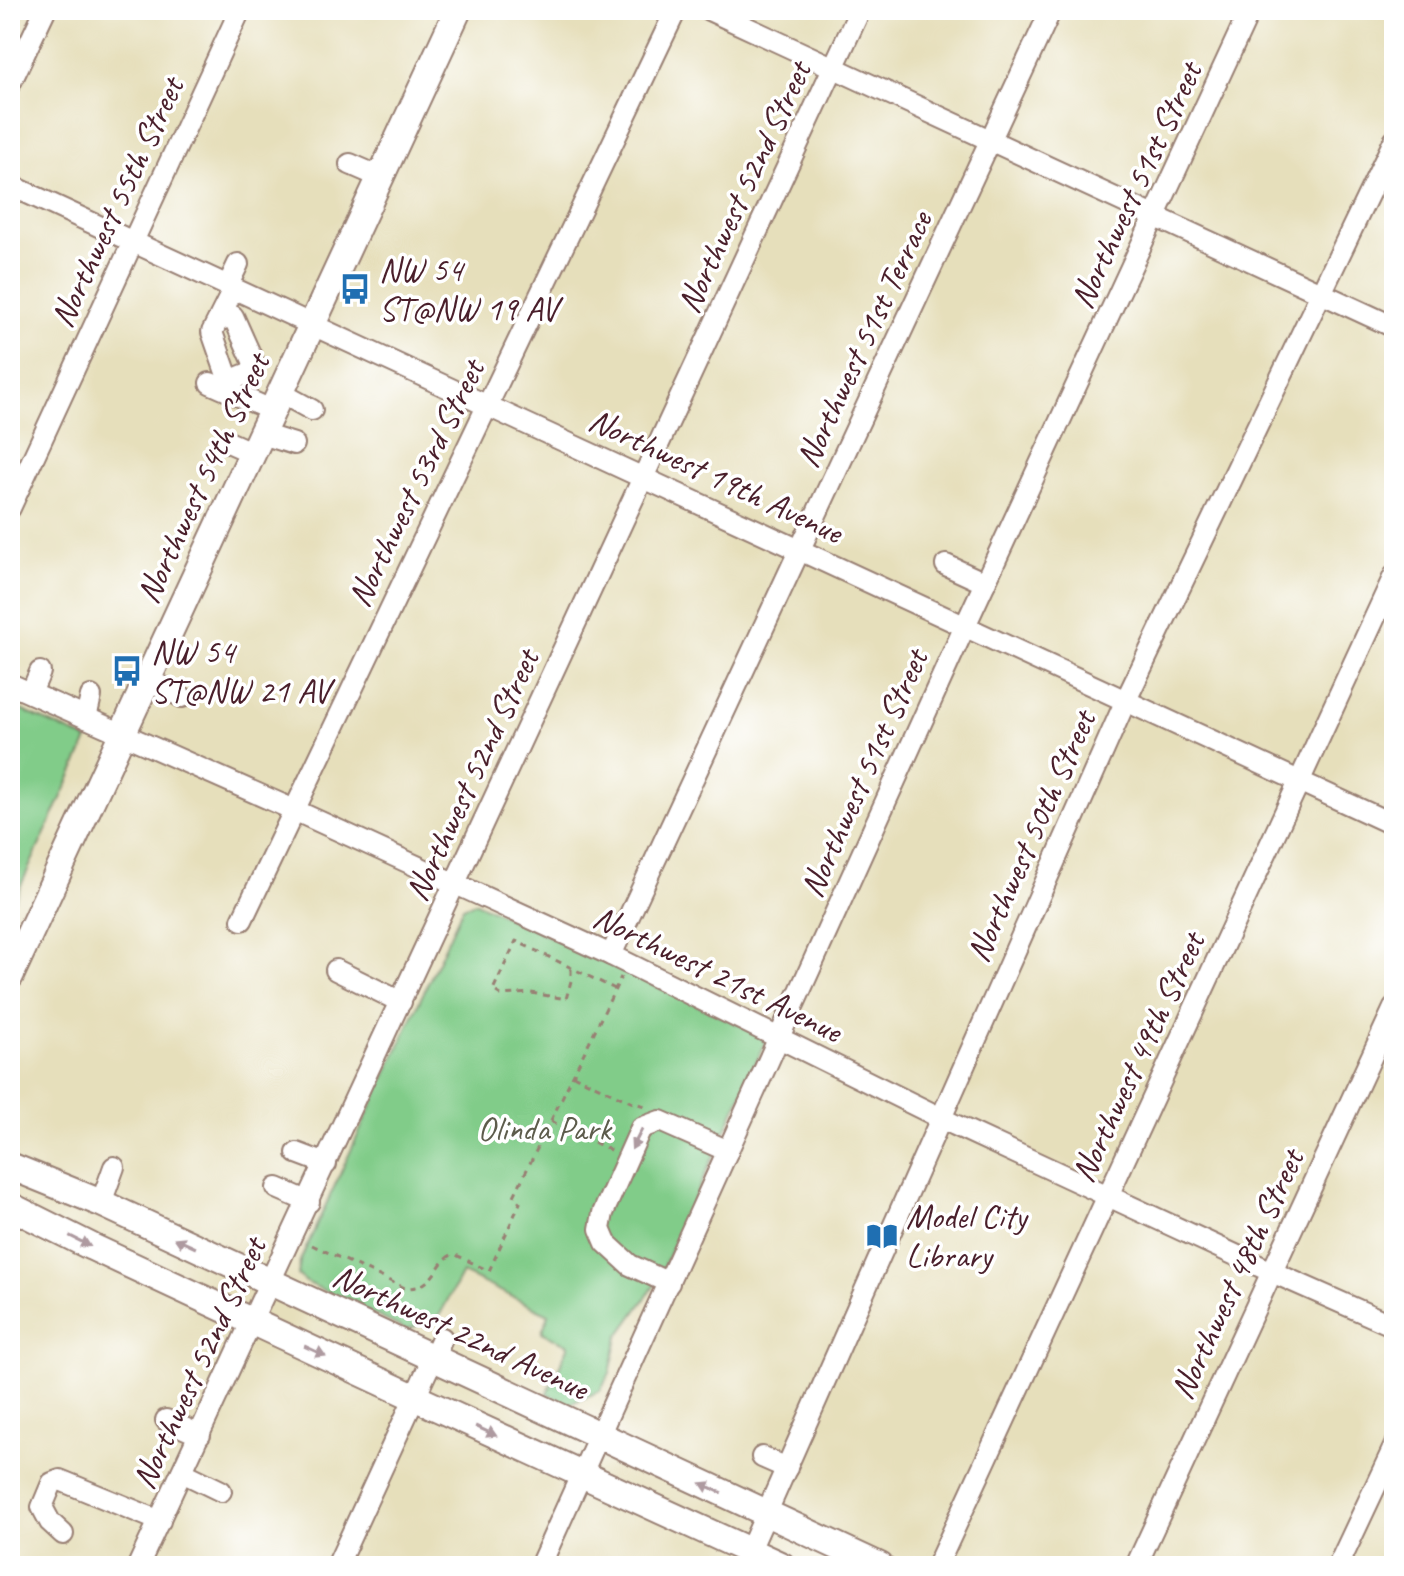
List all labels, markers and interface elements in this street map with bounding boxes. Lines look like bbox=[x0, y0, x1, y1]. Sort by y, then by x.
street label: Northwest 52nd Street bbox=[667, 52, 822, 319]
street label: Northwest 51st Street bbox=[1060, 52, 1213, 315]
street label: Northwest 55th Street bbox=[40, 67, 195, 334]
street label: Northwest 51st Terrace bbox=[785, 203, 942, 474]
place label: NW 54 ST@NW 19 AV bbox=[379, 248, 564, 330]
bus stop icon: NW 54 ST@NW 19 AV bbox=[338, 272, 372, 306]
street label: Northwest 54th Street bbox=[126, 343, 281, 610]
street label: Northwest 53rd Street bbox=[337, 350, 495, 613]
street label: Northwest 19th Avenue bbox=[582, 398, 851, 554]
place label: NW 54 ST@NW 21 AV bbox=[151, 630, 336, 712]
street label: Northwest 52nd Street bbox=[395, 640, 550, 907]
street label: Northwest 51st Street bbox=[790, 640, 939, 903]
bus stop icon: NW 54 ST@NW 21 AV bbox=[110, 654, 144, 688]
street label: Northwest 50th Street bbox=[956, 701, 1107, 968]
street label: Northwest 21st Avenue bbox=[587, 895, 851, 1053]
street label: Northwest 49th Street bbox=[1061, 922, 1216, 1189]
park label: Olinda Park bbox=[477, 1107, 613, 1150]
one-way arrow bbox=[630, 1128, 644, 1151]
street label: Northwest 48th Street bbox=[1160, 1139, 1315, 1406]
place label: Model City Library bbox=[906, 1195, 1029, 1277]
library icon: Model City Library bbox=[865, 1219, 899, 1253]
street label: Northwest 52nd Street bbox=[122, 1228, 277, 1495]
one-way arrow bbox=[68, 1234, 91, 1248]
one-way arrow bbox=[173, 1236, 197, 1249]
street label: Northwest 22nd Avenue bbox=[326, 1253, 597, 1410]
one-way arrow bbox=[304, 1344, 327, 1358]
one-way arrow bbox=[475, 1424, 498, 1438]
one-way arrow bbox=[699, 1481, 723, 1494]

